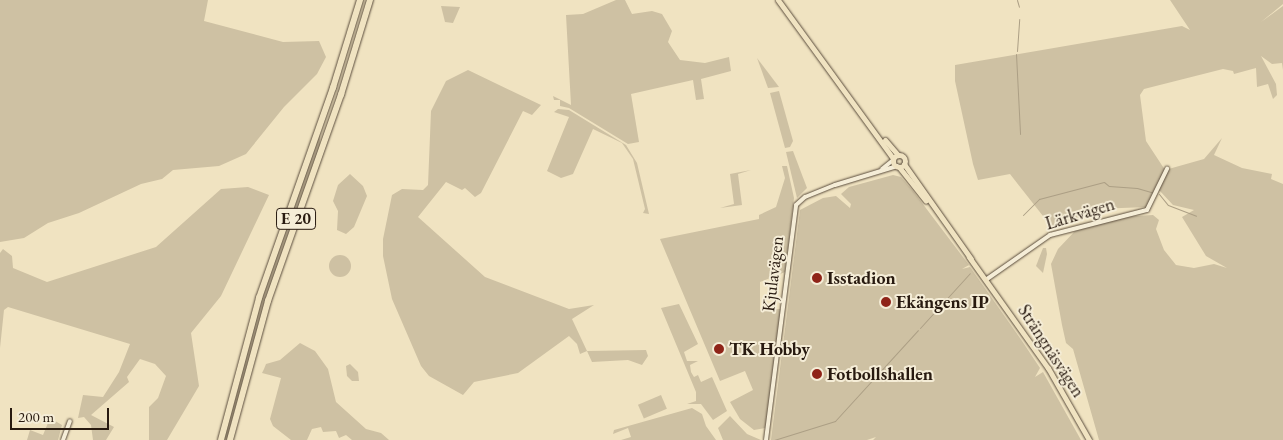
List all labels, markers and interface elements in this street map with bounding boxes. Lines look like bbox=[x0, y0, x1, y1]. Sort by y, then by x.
street label: Lärkvägen bbox=[1043, 193, 1117, 235]
road number: E 20 bbox=[276, 205, 316, 232]
street label: Kjulavägen bbox=[758, 235, 788, 313]
place label: Isstadion bbox=[827, 267, 896, 289]
marker: Isstadion bbox=[811, 272, 823, 284]
place label: Ekängens IP bbox=[896, 291, 989, 313]
marker: Ekängens IP bbox=[880, 296, 892, 308]
street label: Strängnäsvägen bbox=[1013, 301, 1089, 401]
place label: TK Hobby bbox=[729, 338, 810, 360]
marker: TK Hobby bbox=[713, 343, 725, 355]
place label: Fotbollshallen bbox=[827, 363, 933, 385]
marker: Fotbollshallen bbox=[811, 368, 823, 380]
scale bar bbox=[12, 398, 111, 430]
text: 200 m bbox=[18, 407, 54, 426]

